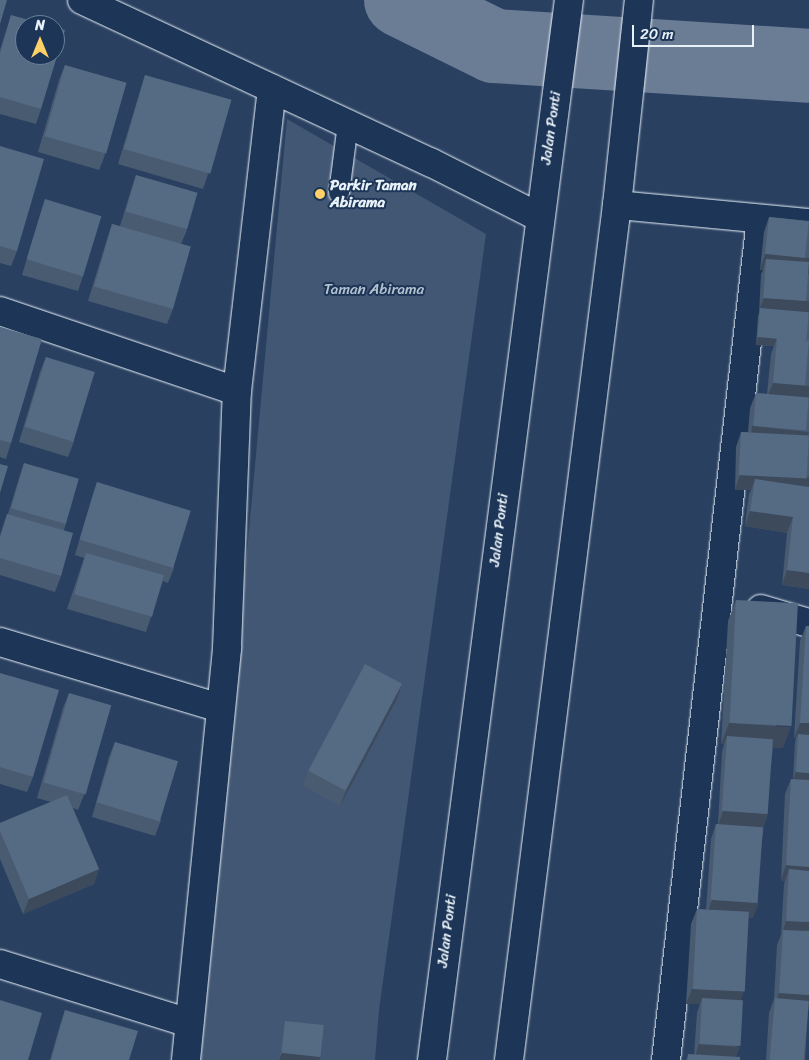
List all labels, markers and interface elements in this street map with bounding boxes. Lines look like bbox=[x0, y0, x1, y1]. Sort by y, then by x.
text: N bbox=[35, 13, 45, 38]
north arrow bbox=[15, 15, 65, 65]
scale bar bbox=[634, 15, 756, 47]
text: 20 m bbox=[640, 21, 674, 47]
street label: Jalan Ponti bbox=[537, 90, 565, 166]
place label: Parkir Taman Abirama bbox=[330, 176, 417, 211]
marker: Parkir Taman Abirama bbox=[314, 188, 326, 200]
park label: Taman Abirama bbox=[324, 281, 424, 299]
street label: Jalan Ponti bbox=[486, 492, 512, 568]
street label: Jalan Ponti bbox=[434, 893, 460, 969]

